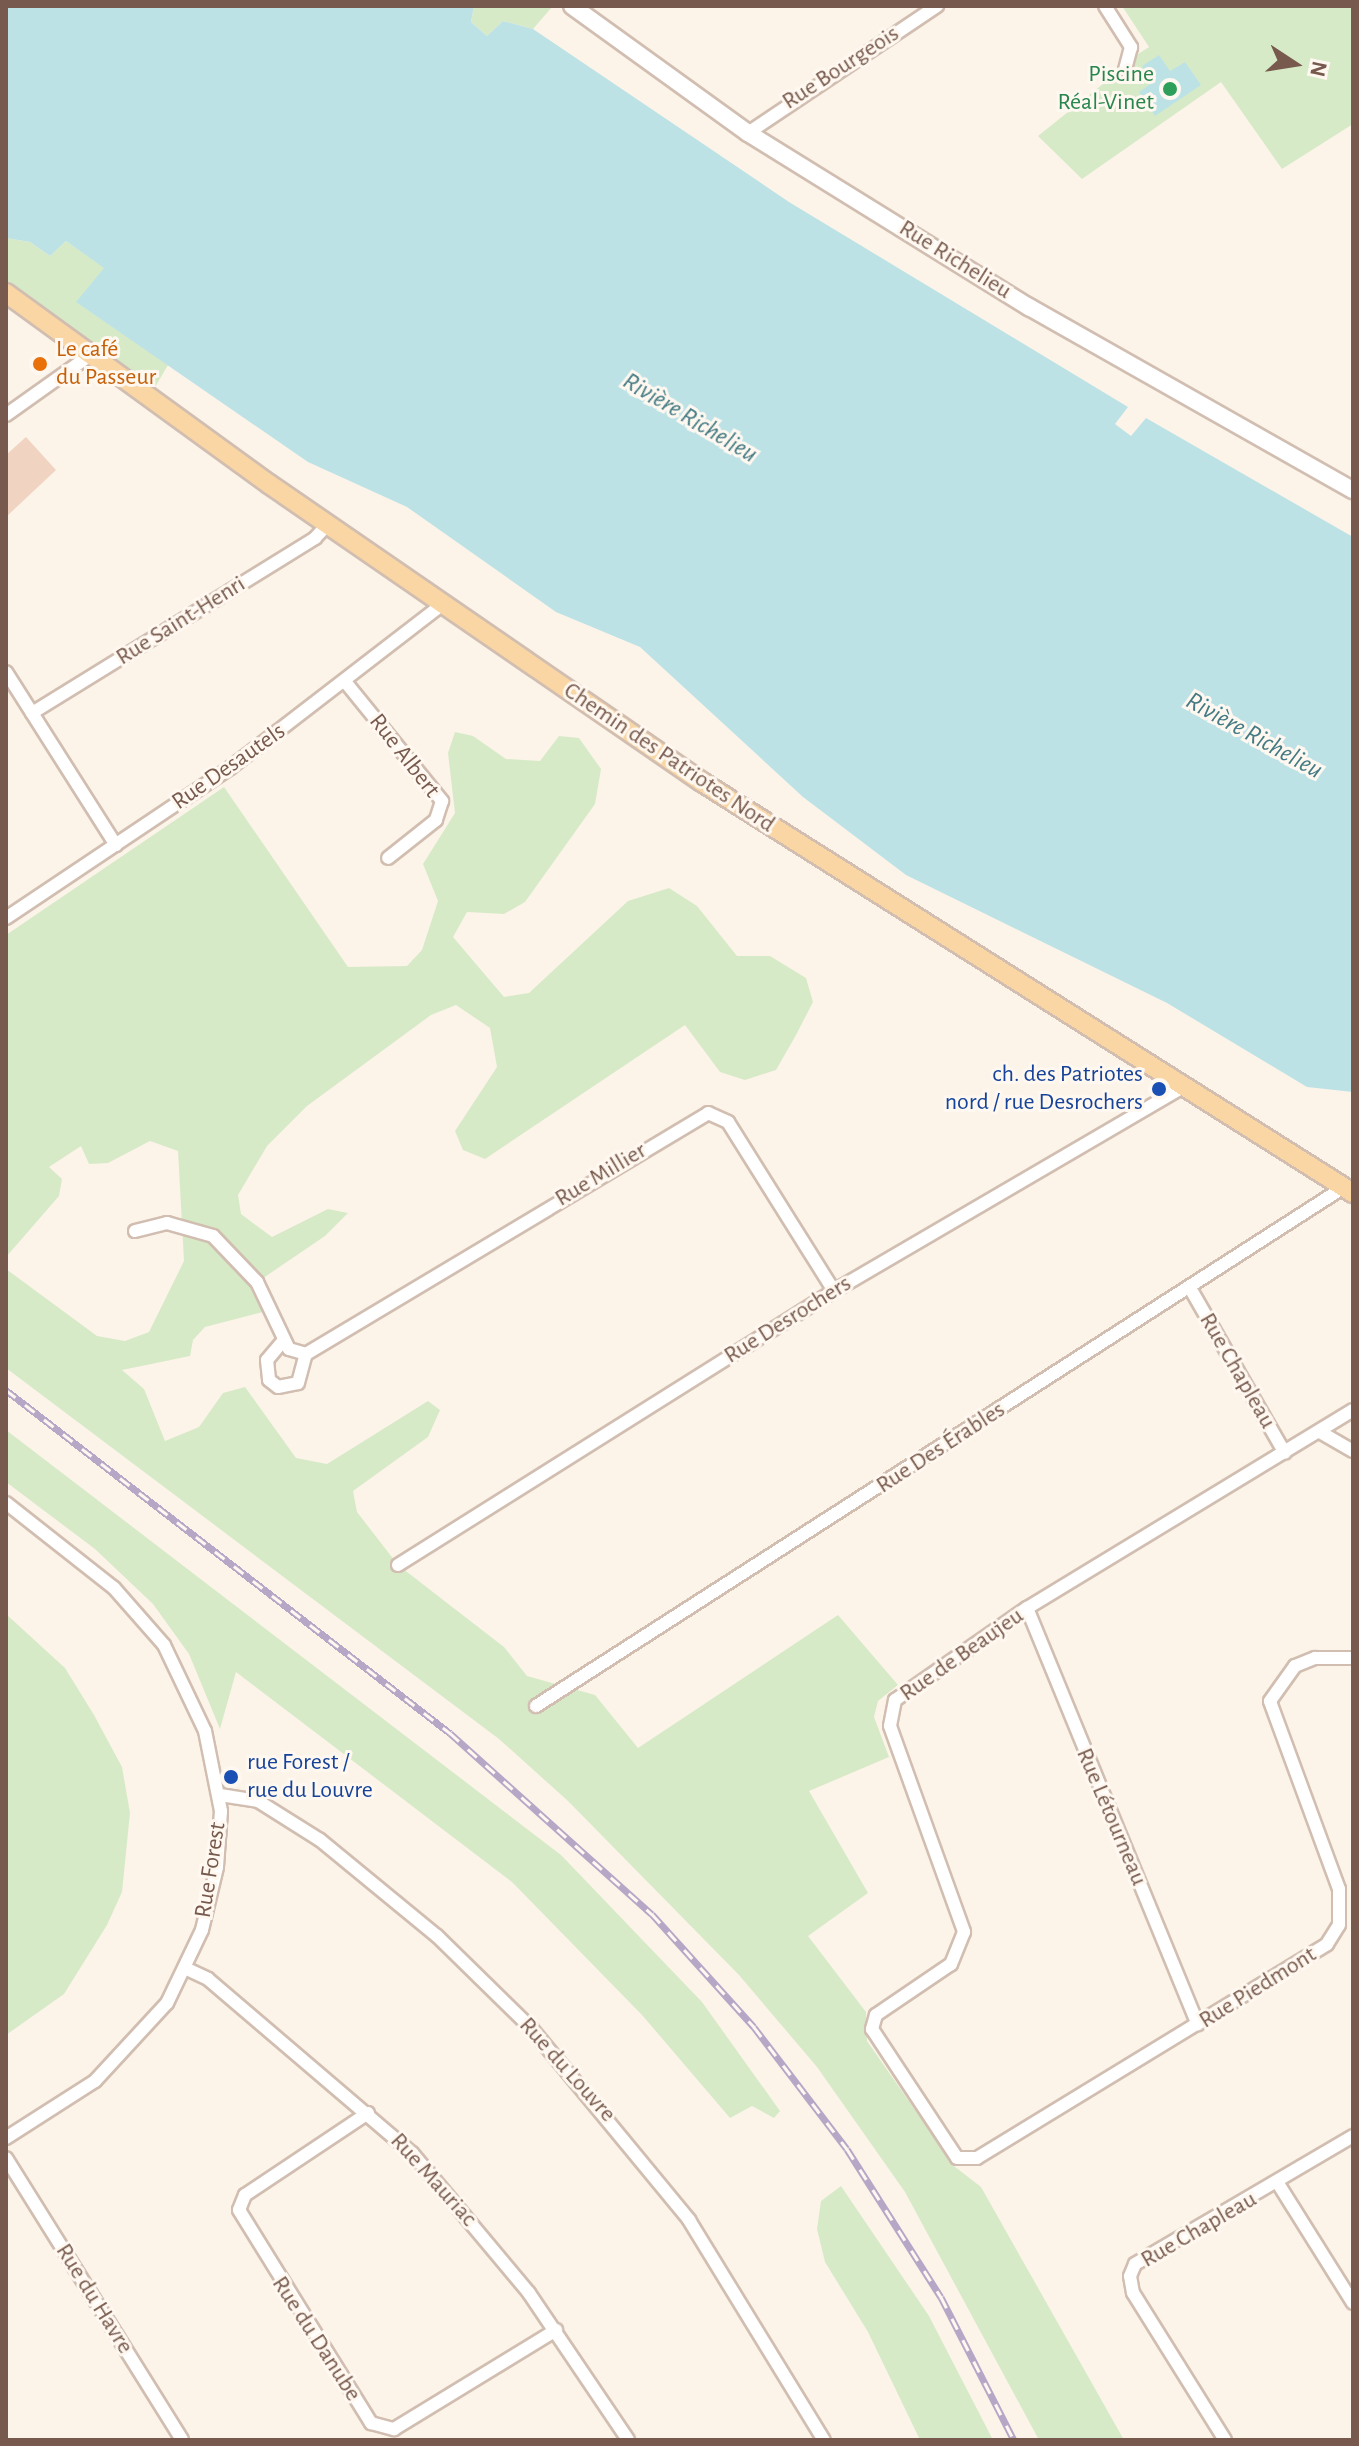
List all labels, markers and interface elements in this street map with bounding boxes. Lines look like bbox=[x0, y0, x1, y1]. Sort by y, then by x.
street label: Rue Bourgeois bbox=[777, 20, 905, 116]
north arrow bbox=[1255, 24, 1335, 104]
text: N bbox=[1306, 59, 1331, 79]
place label: Piscine Réal-Vinet bbox=[1058, 61, 1154, 117]
marker: Piscine Réal-Vinet bbox=[1161, 80, 1179, 98]
street label: Rue Richelieu bbox=[894, 214, 1016, 306]
place label: Le café du Passeur bbox=[56, 336, 156, 392]
marker: Le café du Passeur bbox=[31, 355, 49, 373]
water label: Rivière Richelieu bbox=[617, 366, 763, 470]
street label: Rue Saint-Henri bbox=[111, 570, 251, 672]
street label: Chemin des Patriotes Nord bbox=[558, 677, 780, 839]
water label: Rivière Richelieu bbox=[1180, 686, 1328, 786]
street label: Rue Albert bbox=[362, 708, 446, 804]
street label: Rue Desautels bbox=[167, 717, 291, 817]
place label: ch. des Patriotes nord / rue Desrochers bbox=[945, 1061, 1143, 1117]
marker: ch. des Patriotes nord / rue Desrochers bbox=[1150, 1080, 1168, 1098]
street label: Rue Millier bbox=[550, 1137, 652, 1213]
street label: Rue Desrochers bbox=[719, 1270, 857, 1370]
street label: Rue Chapleau bbox=[1192, 1308, 1282, 1434]
street label: Rue Des Érables bbox=[871, 1396, 1011, 1500]
street label: Rue de Beaujeu bbox=[895, 1602, 1029, 1708]
street label: Rue Létourneau bbox=[1069, 1744, 1153, 1890]
place label: rue Forest / rue du Louvre bbox=[247, 1749, 373, 1805]
marker: rue Forest / rue du Louvre bbox=[222, 1768, 240, 1786]
street label: Rue Forest bbox=[189, 1820, 233, 1920]
street label: Rue Piedmont bbox=[1194, 1941, 1322, 2035]
street label: Rue du Louvre bbox=[512, 2012, 622, 2128]
street label: Rue Mauriac bbox=[384, 2127, 482, 2233]
street label: Rue Chapleau bbox=[1136, 2185, 1262, 2275]
street label: Rue du Havre bbox=[49, 2239, 139, 2359]
street label: Rue du Danube bbox=[265, 2271, 367, 2407]

